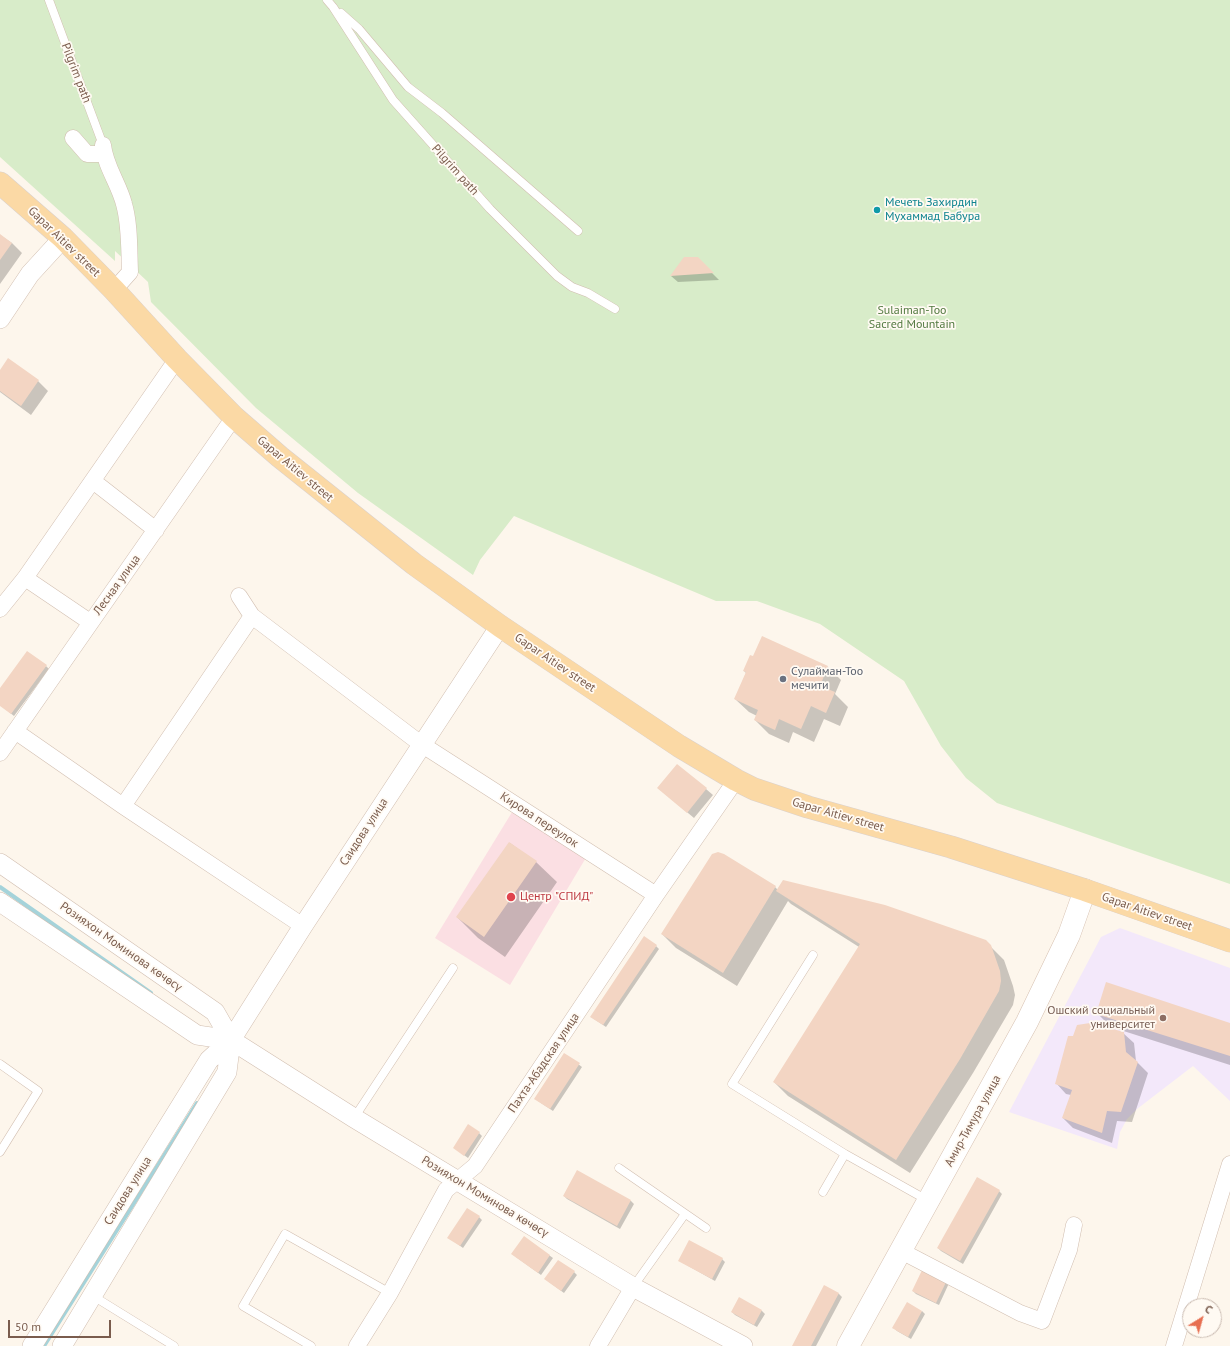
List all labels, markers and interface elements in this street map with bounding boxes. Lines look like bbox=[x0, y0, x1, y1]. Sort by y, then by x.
street label: Pilgrim path bbox=[58, 41, 94, 105]
street label: Pilgrim path bbox=[429, 142, 481, 198]
place label: Мечеть Захирдин Мухаммад Бабура bbox=[885, 196, 980, 224]
street label: Gapar Aitiev street bbox=[25, 204, 103, 280]
marker: Мечеть Захирдин Мухаммад Бабура bbox=[872, 205, 882, 215]
park label: Sulaiman-Too Sacred Mountain bbox=[869, 304, 955, 332]
street label: Gapar Aitiev street bbox=[254, 433, 336, 505]
street label: Лесная улица bbox=[90, 552, 144, 618]
street label: Gapar Aitiev street bbox=[512, 631, 598, 695]
place label: Сулайман-Тоо мечити bbox=[791, 665, 863, 693]
marker: Сулайман-Тоо мечити bbox=[778, 674, 788, 684]
street label: Кирова переулок bbox=[497, 789, 581, 851]
street label: Саидова улица bbox=[337, 795, 391, 869]
street label: Gapar Aitiev street bbox=[791, 795, 885, 835]
place label: Центр "СПИД" bbox=[520, 890, 593, 904]
street label: Gapar Aitiev street bbox=[1100, 890, 1194, 934]
marker: Центр "СПИД" bbox=[505, 891, 517, 903]
street label: Розияхон Моминова көчөсү bbox=[57, 899, 185, 995]
place label: Ошский социальный университет bbox=[1047, 1004, 1155, 1032]
street label: Пахта-Абадская улица bbox=[505, 1010, 583, 1116]
marker: Ошский социальный университет bbox=[1158, 1013, 1168, 1023]
street label: Амир-Тимура улица bbox=[942, 1073, 1004, 1169]
street label: Розияхон Моминова көчөсү bbox=[419, 1153, 551, 1241]
street label: Саидова улица bbox=[101, 1154, 155, 1228]
north arrow bbox=[1182, 1298, 1222, 1338]
text: С bbox=[1202, 1302, 1215, 1317]
scale bar bbox=[10, 1312, 113, 1338]
text: 50 m bbox=[15, 1319, 41, 1334]

